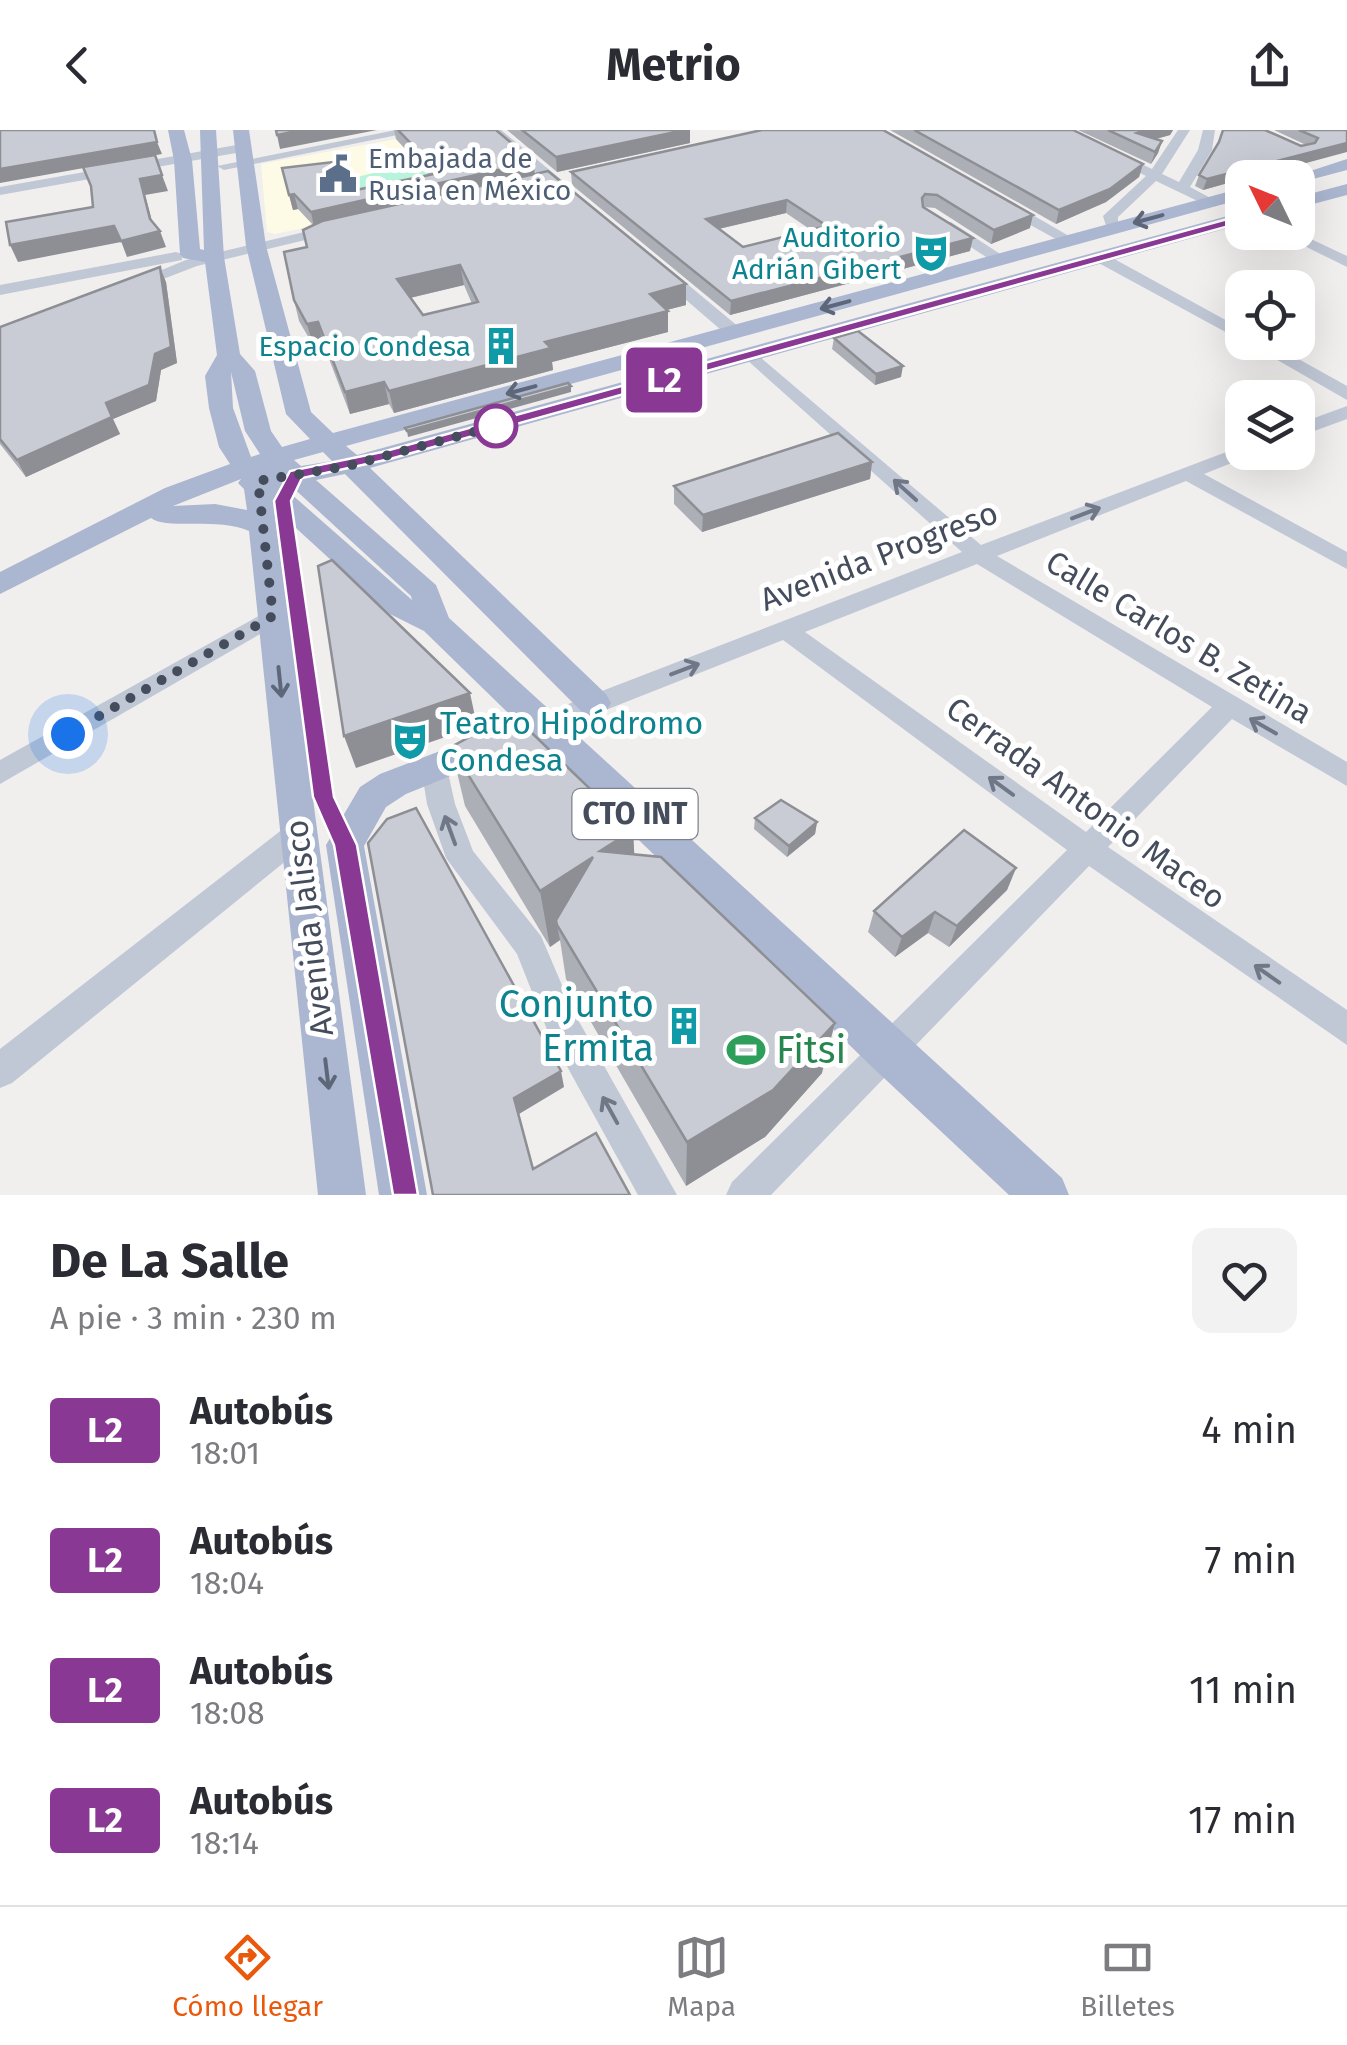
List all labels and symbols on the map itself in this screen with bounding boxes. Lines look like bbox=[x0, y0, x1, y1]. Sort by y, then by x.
place label: Embajada de Rusia en México bbox=[368, 142, 571, 207]
public building icon: Embajada de Rusia en México bbox=[317, 153, 359, 195]
north arrow bbox=[1225, 160, 1315, 250]
one-way arrow bbox=[1133, 210, 1165, 229]
place label: Auditorio Adrián Gibert bbox=[732, 221, 902, 286]
theatre icon: Auditorio Adrián Gibert bbox=[910, 232, 952, 274]
one-way arrow bbox=[820, 296, 851, 315]
building icon: Espacio Condesa bbox=[480, 325, 522, 367]
place label: Espacio Condesa bbox=[259, 330, 471, 363]
line badge: L2 bbox=[619, 348, 709, 412]
one-way arrow bbox=[506, 381, 537, 400]
unlabelled marker bbox=[475, 405, 517, 447]
one-way arrow bbox=[893, 478, 918, 501]
street label: Avenida Progreso bbox=[755, 493, 1003, 619]
one-way arrow bbox=[1071, 503, 1101, 521]
street label: Calle Carlos B. Zetina bbox=[1039, 543, 1319, 731]
one-way arrow bbox=[670, 658, 700, 676]
one-way arrow bbox=[271, 666, 290, 698]
street label: Cerrada Antonio Maceo bbox=[939, 689, 1233, 917]
place label: Teatro Hipódromo Condesa bbox=[440, 704, 703, 779]
your location bbox=[43, 709, 93, 759]
one-way arrow bbox=[1249, 716, 1278, 736]
theatre icon: Teatro Hipódromo Condesa bbox=[389, 720, 431, 762]
one-way arrow bbox=[988, 776, 1015, 797]
road number: CTO INT bbox=[572, 789, 698, 839]
one-way arrow bbox=[440, 816, 458, 847]
street label: Avenida Jalisco bbox=[277, 818, 341, 1038]
one-way arrow bbox=[1253, 964, 1281, 985]
place label: Conjunto Ermita bbox=[499, 981, 654, 1071]
building icon: Conjunto Ermita bbox=[663, 1005, 705, 1047]
place label: Fitsi bbox=[776, 1027, 846, 1073]
sports icon: Fitsi bbox=[725, 1029, 767, 1071]
one-way arrow bbox=[318, 1058, 337, 1090]
one-way arrow bbox=[599, 1096, 619, 1125]

